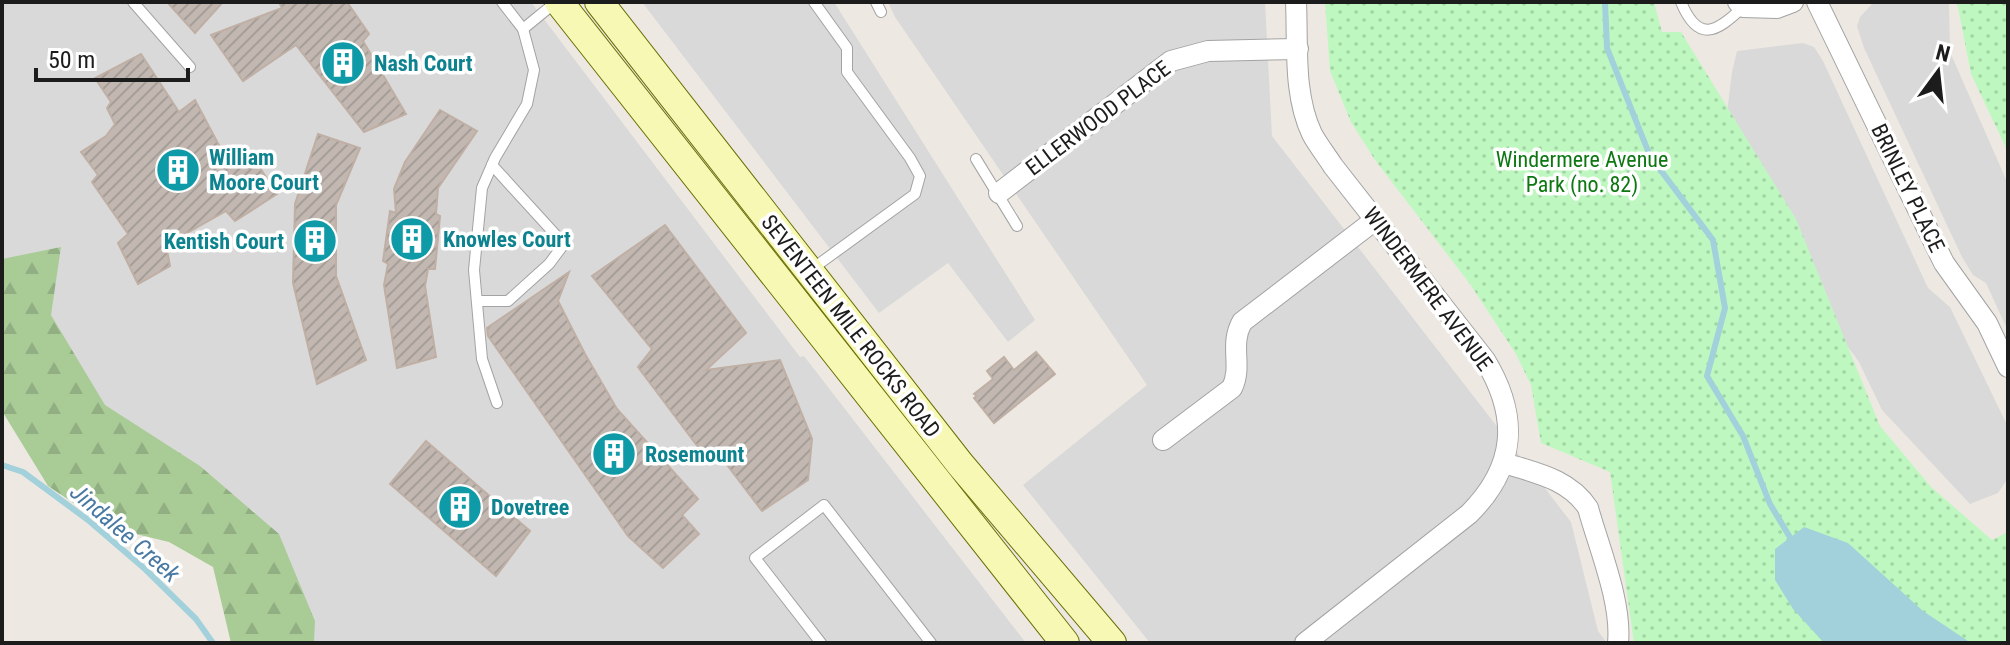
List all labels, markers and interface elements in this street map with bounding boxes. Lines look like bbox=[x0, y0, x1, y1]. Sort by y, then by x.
scale bar bbox=[36, 32, 188, 82]
north arrow bbox=[1898, 32, 1978, 112]
building icon: Nash Court bbox=[319, 39, 367, 87]
text: N bbox=[1933, 39, 1953, 67]
text: 50 m bbox=[48, 46, 95, 74]
place label: Nash Court bbox=[374, 51, 473, 76]
street label: ELLERWOOD PLACE bbox=[1021, 56, 1175, 180]
street label: BRINLEY PLACE bbox=[1866, 120, 1950, 256]
place label: William Moore Court bbox=[209, 145, 319, 195]
building icon: William Moore Court bbox=[154, 146, 202, 194]
park label: Windermere Avenue Park (no. 82) bbox=[1496, 147, 1668, 198]
street label: WINDERMERE AVENUE bbox=[1358, 202, 1498, 376]
street label: SEVENTEEN MILE ROCKS ROAD bbox=[756, 210, 946, 442]
building icon: Knowles Court bbox=[388, 215, 436, 263]
building icon: Kentish Court bbox=[291, 217, 339, 265]
place label: Knowles Court bbox=[443, 227, 571, 252]
place label: Kentish Court bbox=[164, 229, 284, 254]
building icon: Rosemount bbox=[590, 430, 638, 478]
place label: Rosemount bbox=[645, 442, 745, 467]
water label: Jindalee Creek bbox=[65, 478, 186, 588]
building icon: Dovetree bbox=[436, 483, 484, 531]
place label: Dovetree bbox=[491, 495, 569, 520]

